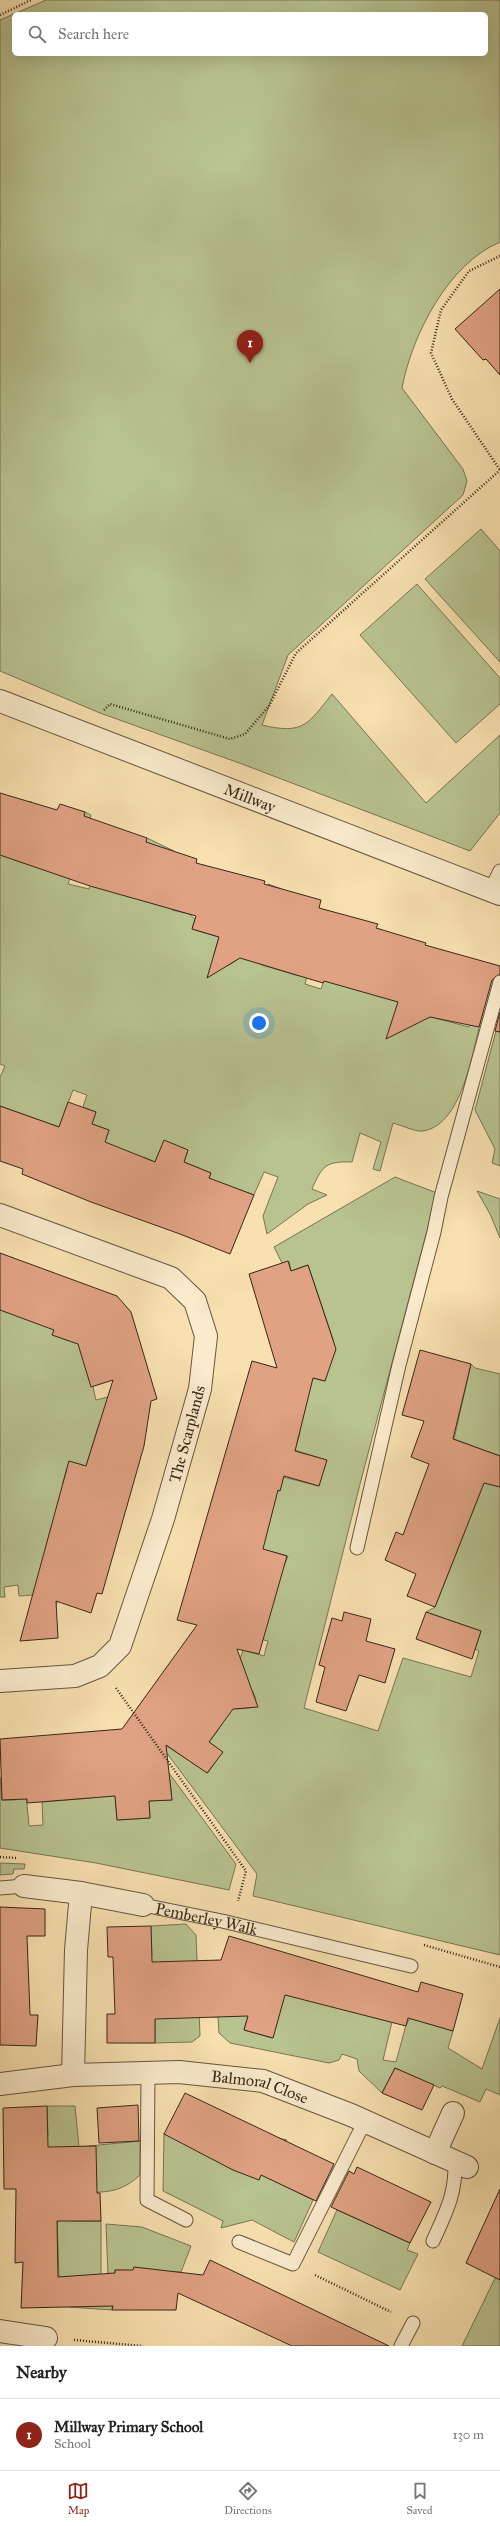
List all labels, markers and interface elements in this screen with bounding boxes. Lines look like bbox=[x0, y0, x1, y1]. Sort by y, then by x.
search box bbox=[12, 12, 488, 56]
icon: search bbox=[26, 23, 48, 45]
text: Search here bbox=[58, 25, 129, 43]
pin: 1 bbox=[237, 330, 263, 363]
street label: Millway bbox=[221, 779, 279, 816]
your location bbox=[249, 1013, 269, 1033]
street label: The Scarplands bbox=[165, 1383, 209, 1485]
street label: Pemberley Walk bbox=[154, 1898, 260, 1939]
street label: Balmoral Close bbox=[210, 2066, 311, 2107]
text: Nearby bbox=[16, 2362, 67, 2383]
text: Millway Primary School bbox=[54, 2418, 203, 2436]
text: 1 bbox=[26, 2427, 32, 2443]
text: 130 m bbox=[452, 2427, 484, 2443]
text: School bbox=[54, 2436, 91, 2452]
tab: Map bbox=[67, 2480, 89, 2517]
tab: Directions bbox=[224, 2480, 272, 2517]
tab: Saved bbox=[406, 2480, 433, 2517]

